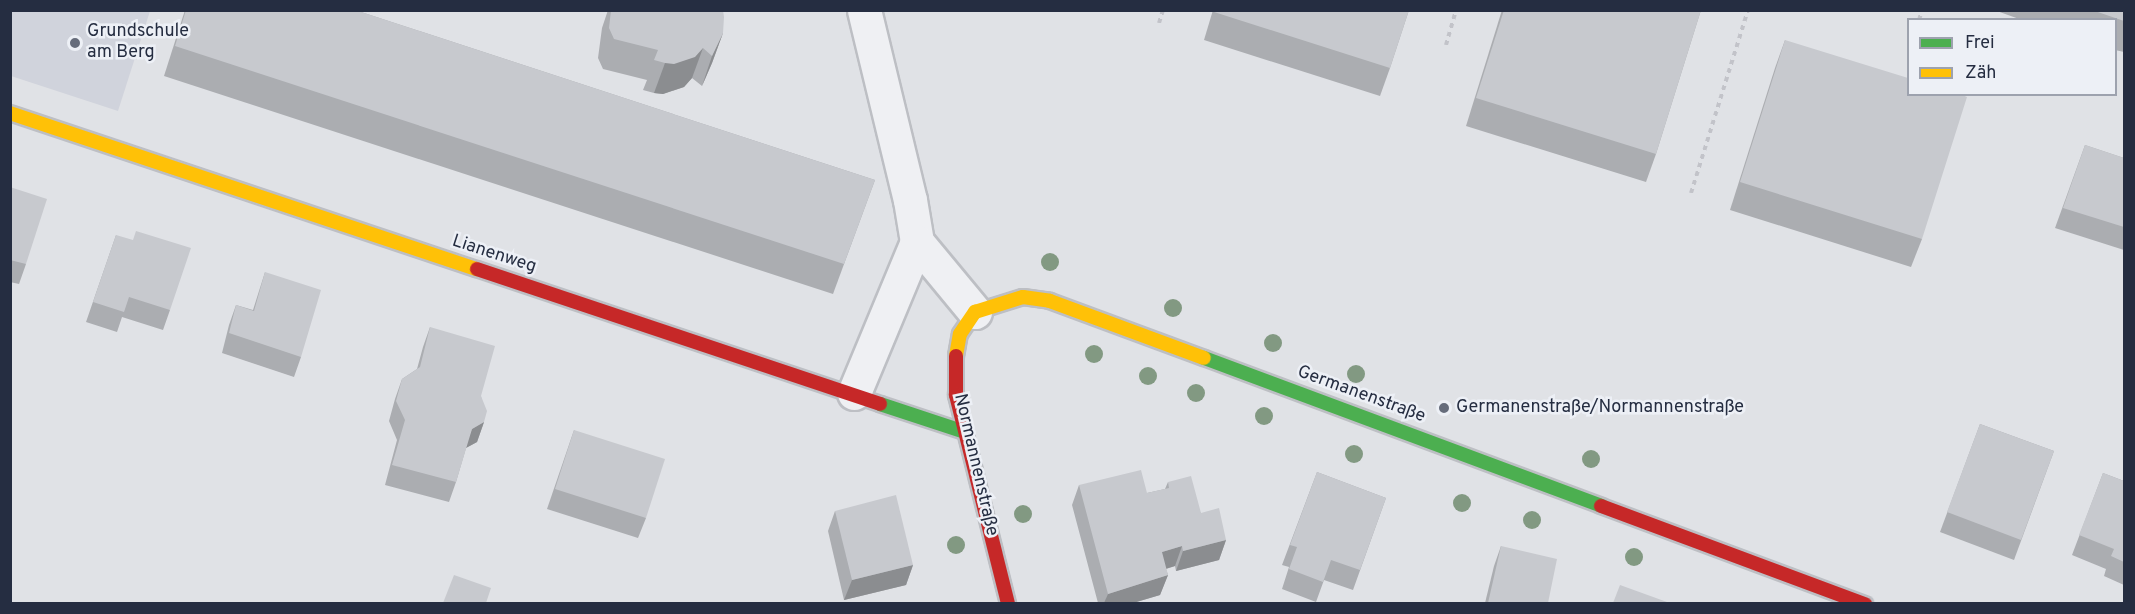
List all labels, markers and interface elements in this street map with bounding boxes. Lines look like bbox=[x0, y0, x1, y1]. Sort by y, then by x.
legend bbox=[1907, 18, 2117, 96]
place label: Grundschule am Berg bbox=[87, 22, 189, 64]
text: Frei bbox=[1965, 32, 1995, 55]
marker: Grundschule am Berg bbox=[68, 36, 82, 50]
text: Zäh bbox=[1965, 62, 1996, 85]
street label: Lianenweg bbox=[449, 231, 539, 279]
street label: Germanenstraße bbox=[1294, 362, 1428, 428]
street label: Normannenstraße bbox=[948, 392, 1002, 538]
place label: Germanenstraße/Normannenstraße bbox=[1456, 397, 1744, 419]
marker: Germanenstraße/Normannenstraße bbox=[1437, 401, 1451, 415]

